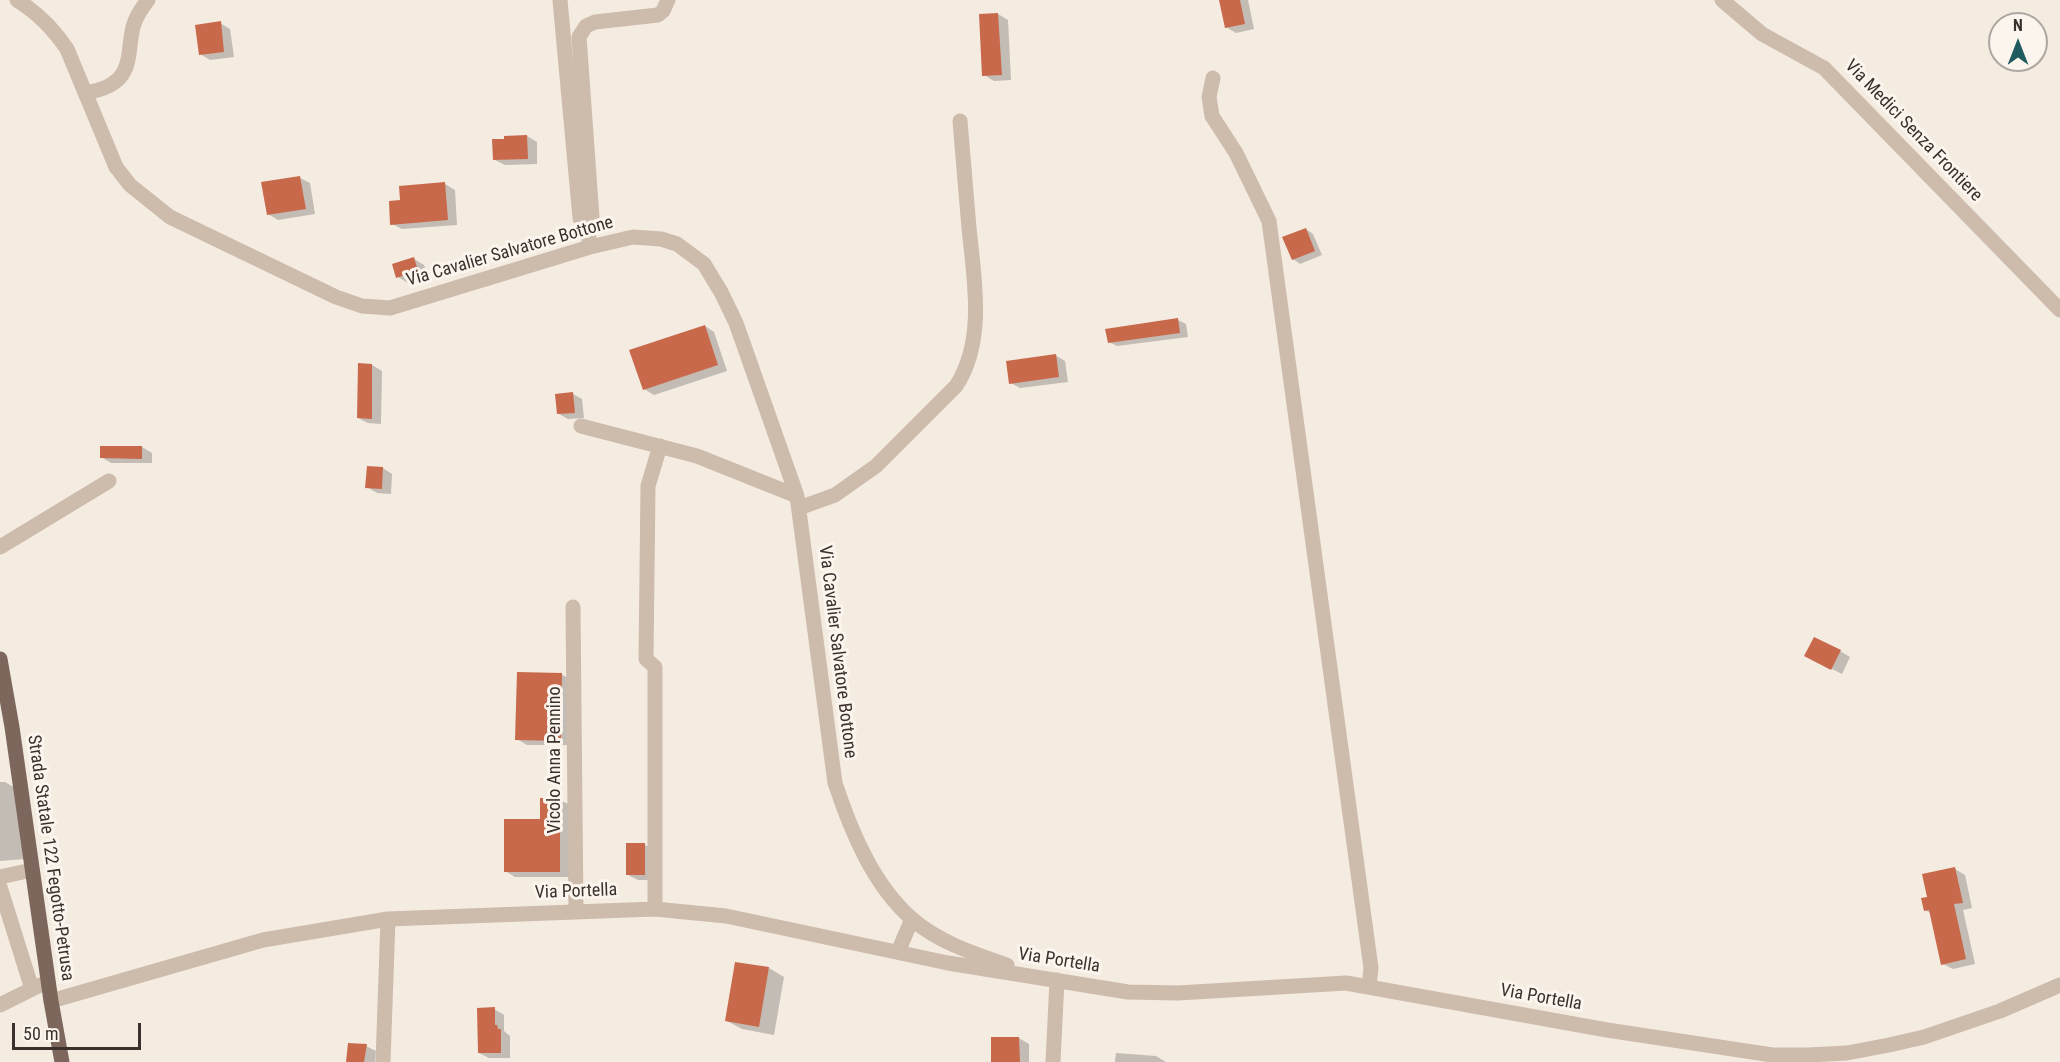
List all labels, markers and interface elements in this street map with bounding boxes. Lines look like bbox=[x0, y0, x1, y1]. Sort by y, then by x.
north arrow bbox=[1988, 12, 2048, 72]
text: N bbox=[2013, 16, 2023, 35]
street label: Via Medici Senza Frontiere bbox=[1840, 56, 1986, 206]
street label: Via Cavalier Salvatore Bottone bbox=[404, 212, 616, 292]
street label: Via Cavalier Salvatore Bottone bbox=[813, 544, 861, 760]
street label: Vicolo Anna Pennino bbox=[544, 686, 566, 834]
street label: Strada Statale 122 Fegotto-Petrusa bbox=[22, 734, 78, 982]
street label: Via Portella bbox=[534, 880, 618, 904]
street label: Via Portella bbox=[1017, 944, 1101, 978]
street label: Via Portella bbox=[1499, 980, 1583, 1016]
scale bar bbox=[15, 1011, 144, 1049]
text: 50 m bbox=[23, 1023, 58, 1044]

